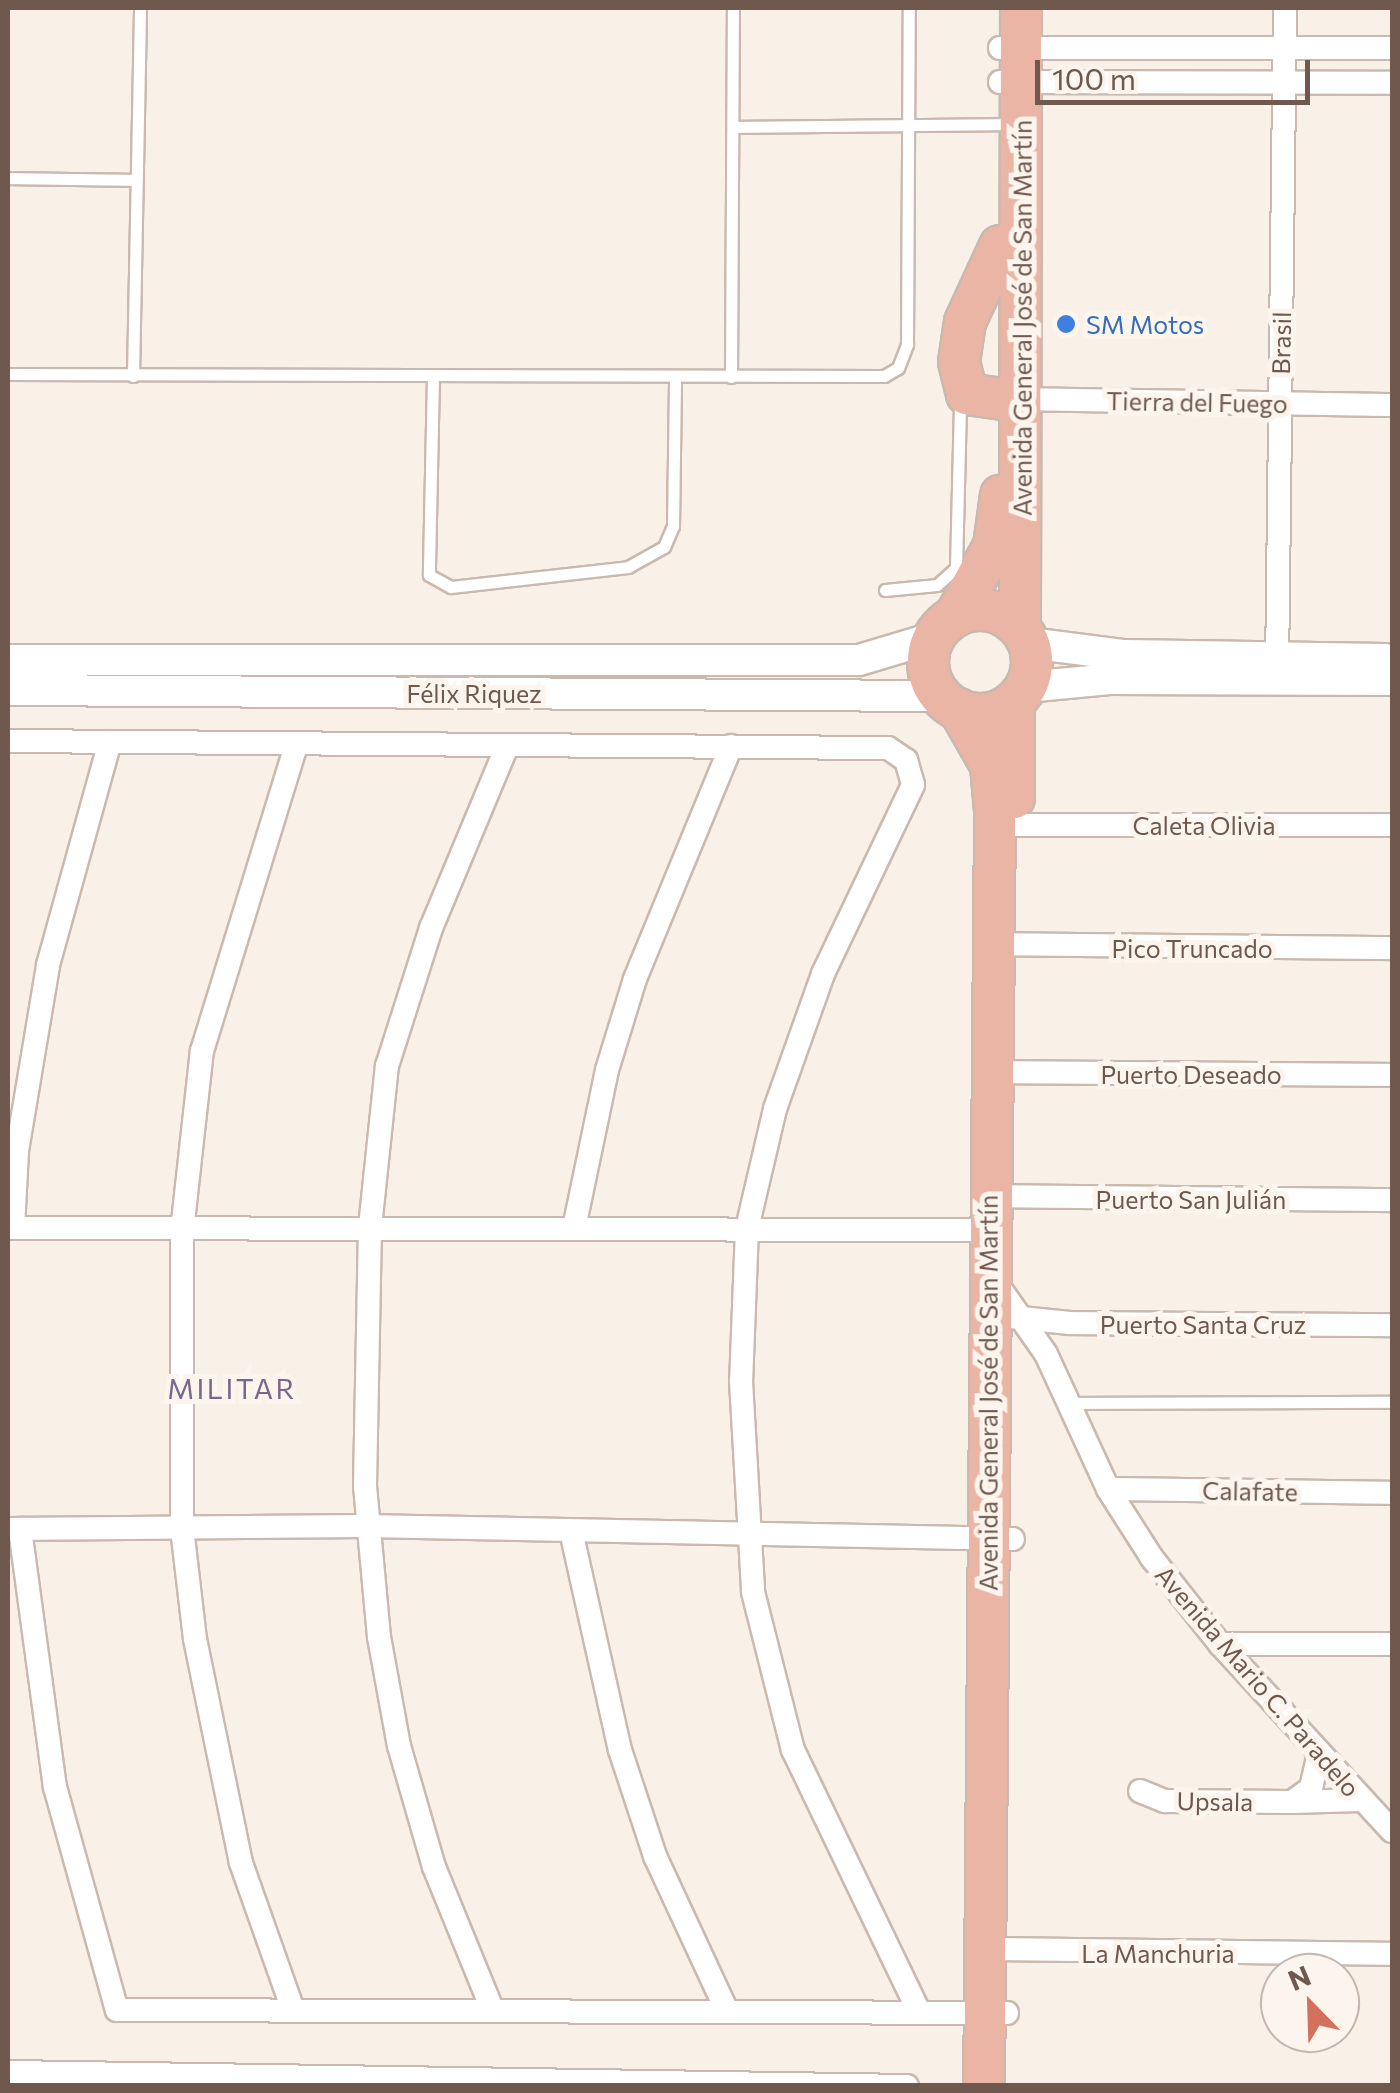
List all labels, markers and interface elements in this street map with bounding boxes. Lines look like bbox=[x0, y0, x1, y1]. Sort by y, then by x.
scale bar bbox=[1040, 40, 1315, 102]
text: 100 m bbox=[1052, 59, 1136, 96]
street label: Avenida General José de San Martín bbox=[1007, 120, 1037, 516]
place label: SM Motos bbox=[1086, 309, 1204, 339]
street label: Brasil bbox=[1265, 311, 1297, 375]
marker: SM Motos bbox=[1055, 313, 1077, 335]
street label: Tierra del Fuego bbox=[1106, 385, 1288, 419]
street label: Félix Riquez bbox=[406, 678, 542, 708]
street label: Caleta Olivia bbox=[1132, 810, 1276, 840]
street label: Pico Truncado bbox=[1111, 933, 1273, 963]
street label: Puerto Deseado bbox=[1100, 1059, 1282, 1089]
street label: Puerto San Julián bbox=[1096, 1184, 1286, 1214]
street label: Avenida General José de San Martín bbox=[973, 1195, 1003, 1591]
street label: Puerto Santa Cruz bbox=[1100, 1309, 1306, 1339]
district label: MILITAR bbox=[167, 1371, 297, 1405]
street label: Calafate bbox=[1202, 1475, 1298, 1507]
street label: Avenida Mario C. Paradelo bbox=[1150, 1559, 1366, 1803]
street label: Upsala bbox=[1176, 1785, 1254, 1817]
street label: La Manchuria bbox=[1081, 1938, 1235, 1968]
north arrow bbox=[1260, 1953, 1360, 2053]
text: N bbox=[1283, 1957, 1315, 1997]

